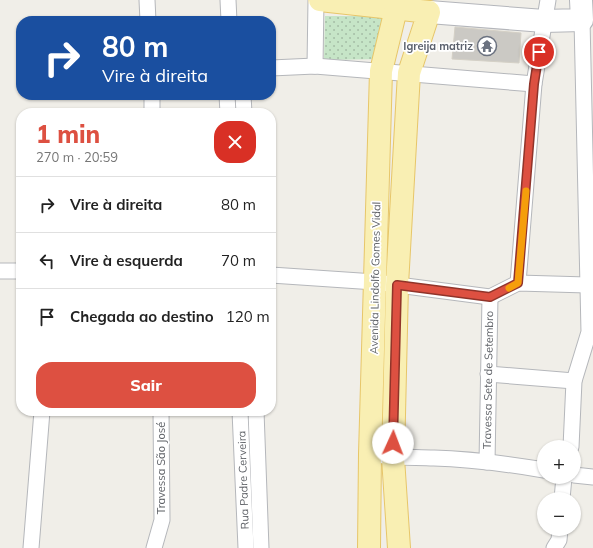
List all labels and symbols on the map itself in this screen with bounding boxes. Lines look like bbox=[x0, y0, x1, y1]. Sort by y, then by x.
temple icon: Igreija matriz bbox=[476, 35, 498, 57]
pin bbox=[522, 35, 556, 69]
place label: Igreija matriz bbox=[403, 39, 473, 53]
street label: Avenida Lindolfo Gomes Vidal bbox=[367, 202, 383, 354]
street label: Travessa Sete de Setembro bbox=[480, 311, 496, 449]
street label: Travessa São José bbox=[154, 422, 168, 514]
position arrow bbox=[372, 422, 414, 464]
street label: Rua Padre Cerveira bbox=[234, 430, 252, 530]

